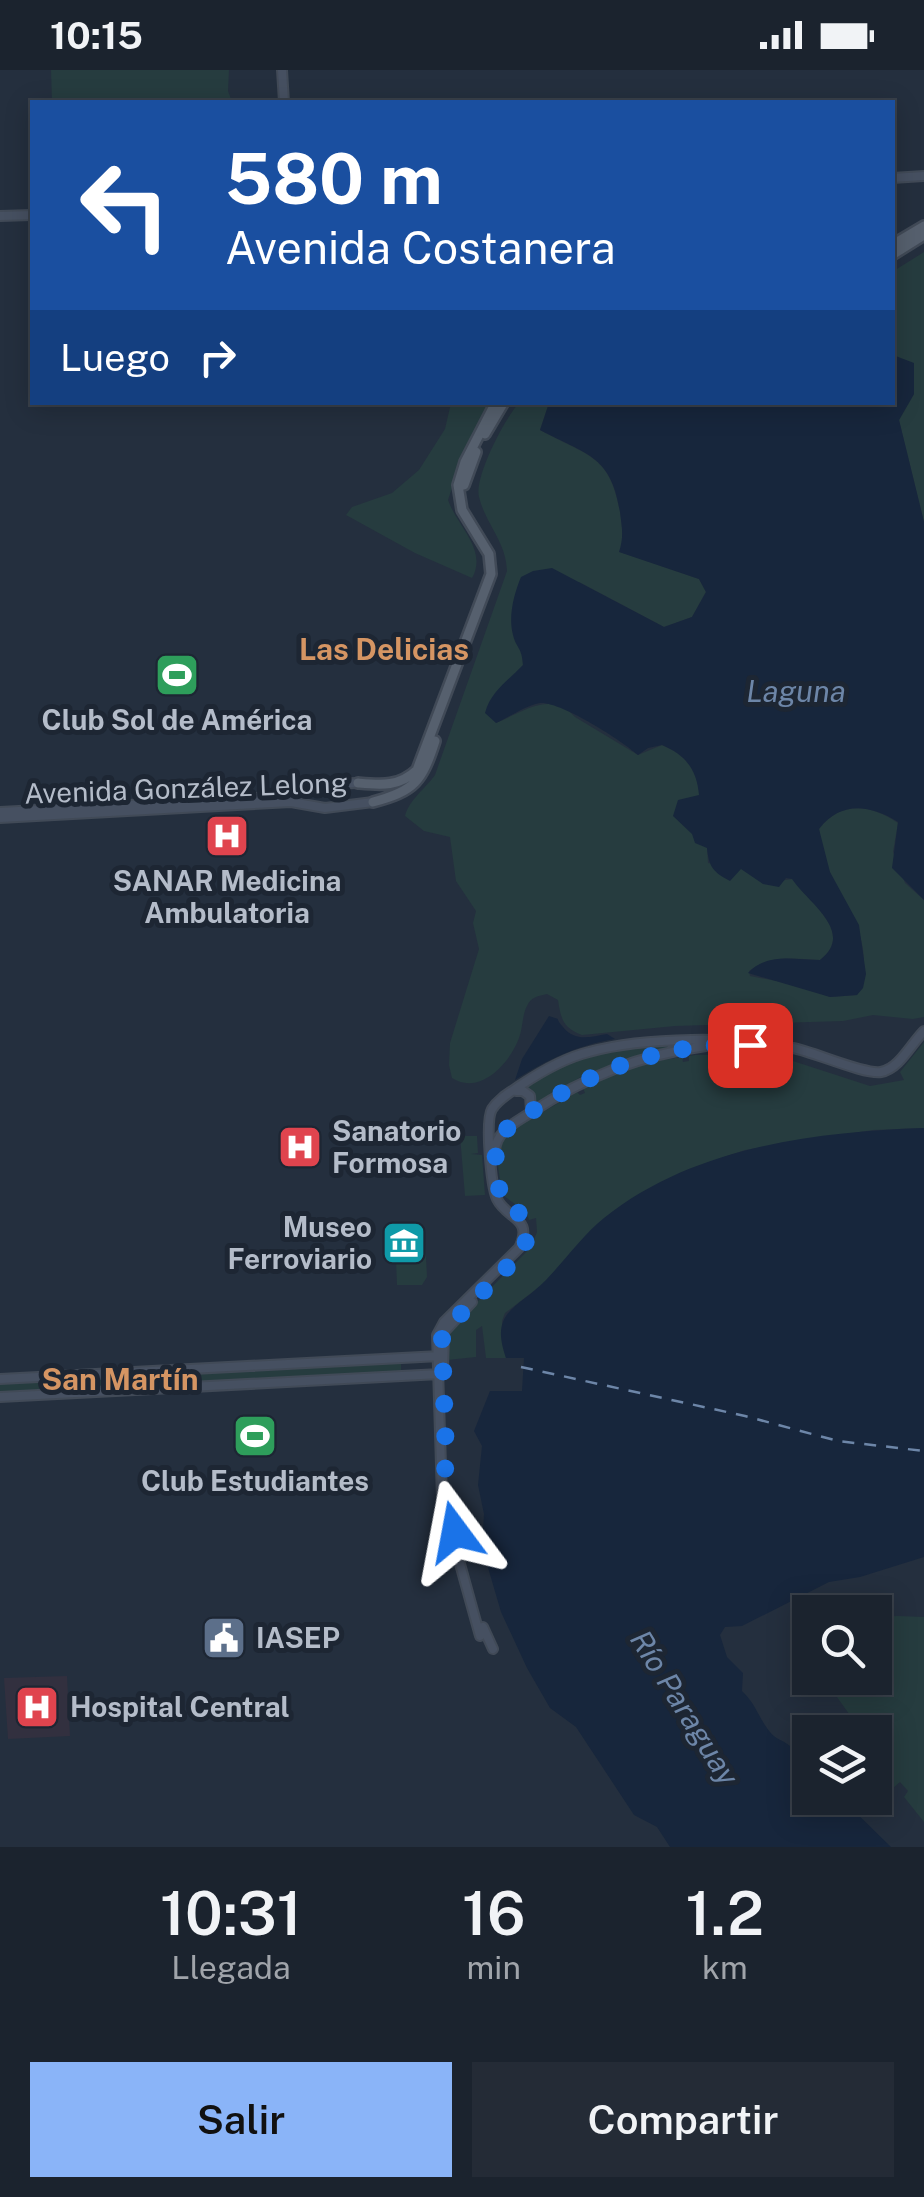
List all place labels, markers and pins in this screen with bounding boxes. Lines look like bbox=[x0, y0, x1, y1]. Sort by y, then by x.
sports icon: Club Sol de América bbox=[154, 652, 200, 698]
place label: Club Sol de América bbox=[42, 703, 312, 736]
hospital icon: SANAR Medicina Ambulatoria bbox=[204, 813, 250, 859]
place label: SANAR Medicina Ambulatoria bbox=[113, 864, 341, 929]
pin bbox=[708, 1003, 793, 1088]
place label: Sanatorio Formosa bbox=[332, 1114, 461, 1179]
hospital icon: Sanatorio Formosa bbox=[277, 1124, 323, 1170]
place label: Museo Ferroviario bbox=[227, 1210, 372, 1275]
museum icon: Museo Ferroviario bbox=[381, 1220, 427, 1266]
sports icon: Club Estudiantes bbox=[232, 1413, 278, 1459]
place label: Club Estudiantes bbox=[141, 1464, 369, 1497]
public building icon: IASEP bbox=[201, 1615, 247, 1661]
place label: IASEP bbox=[256, 1621, 340, 1654]
hospital icon: Hospital Central bbox=[14, 1684, 60, 1730]
place label: Hospital Central bbox=[70, 1690, 290, 1723]

